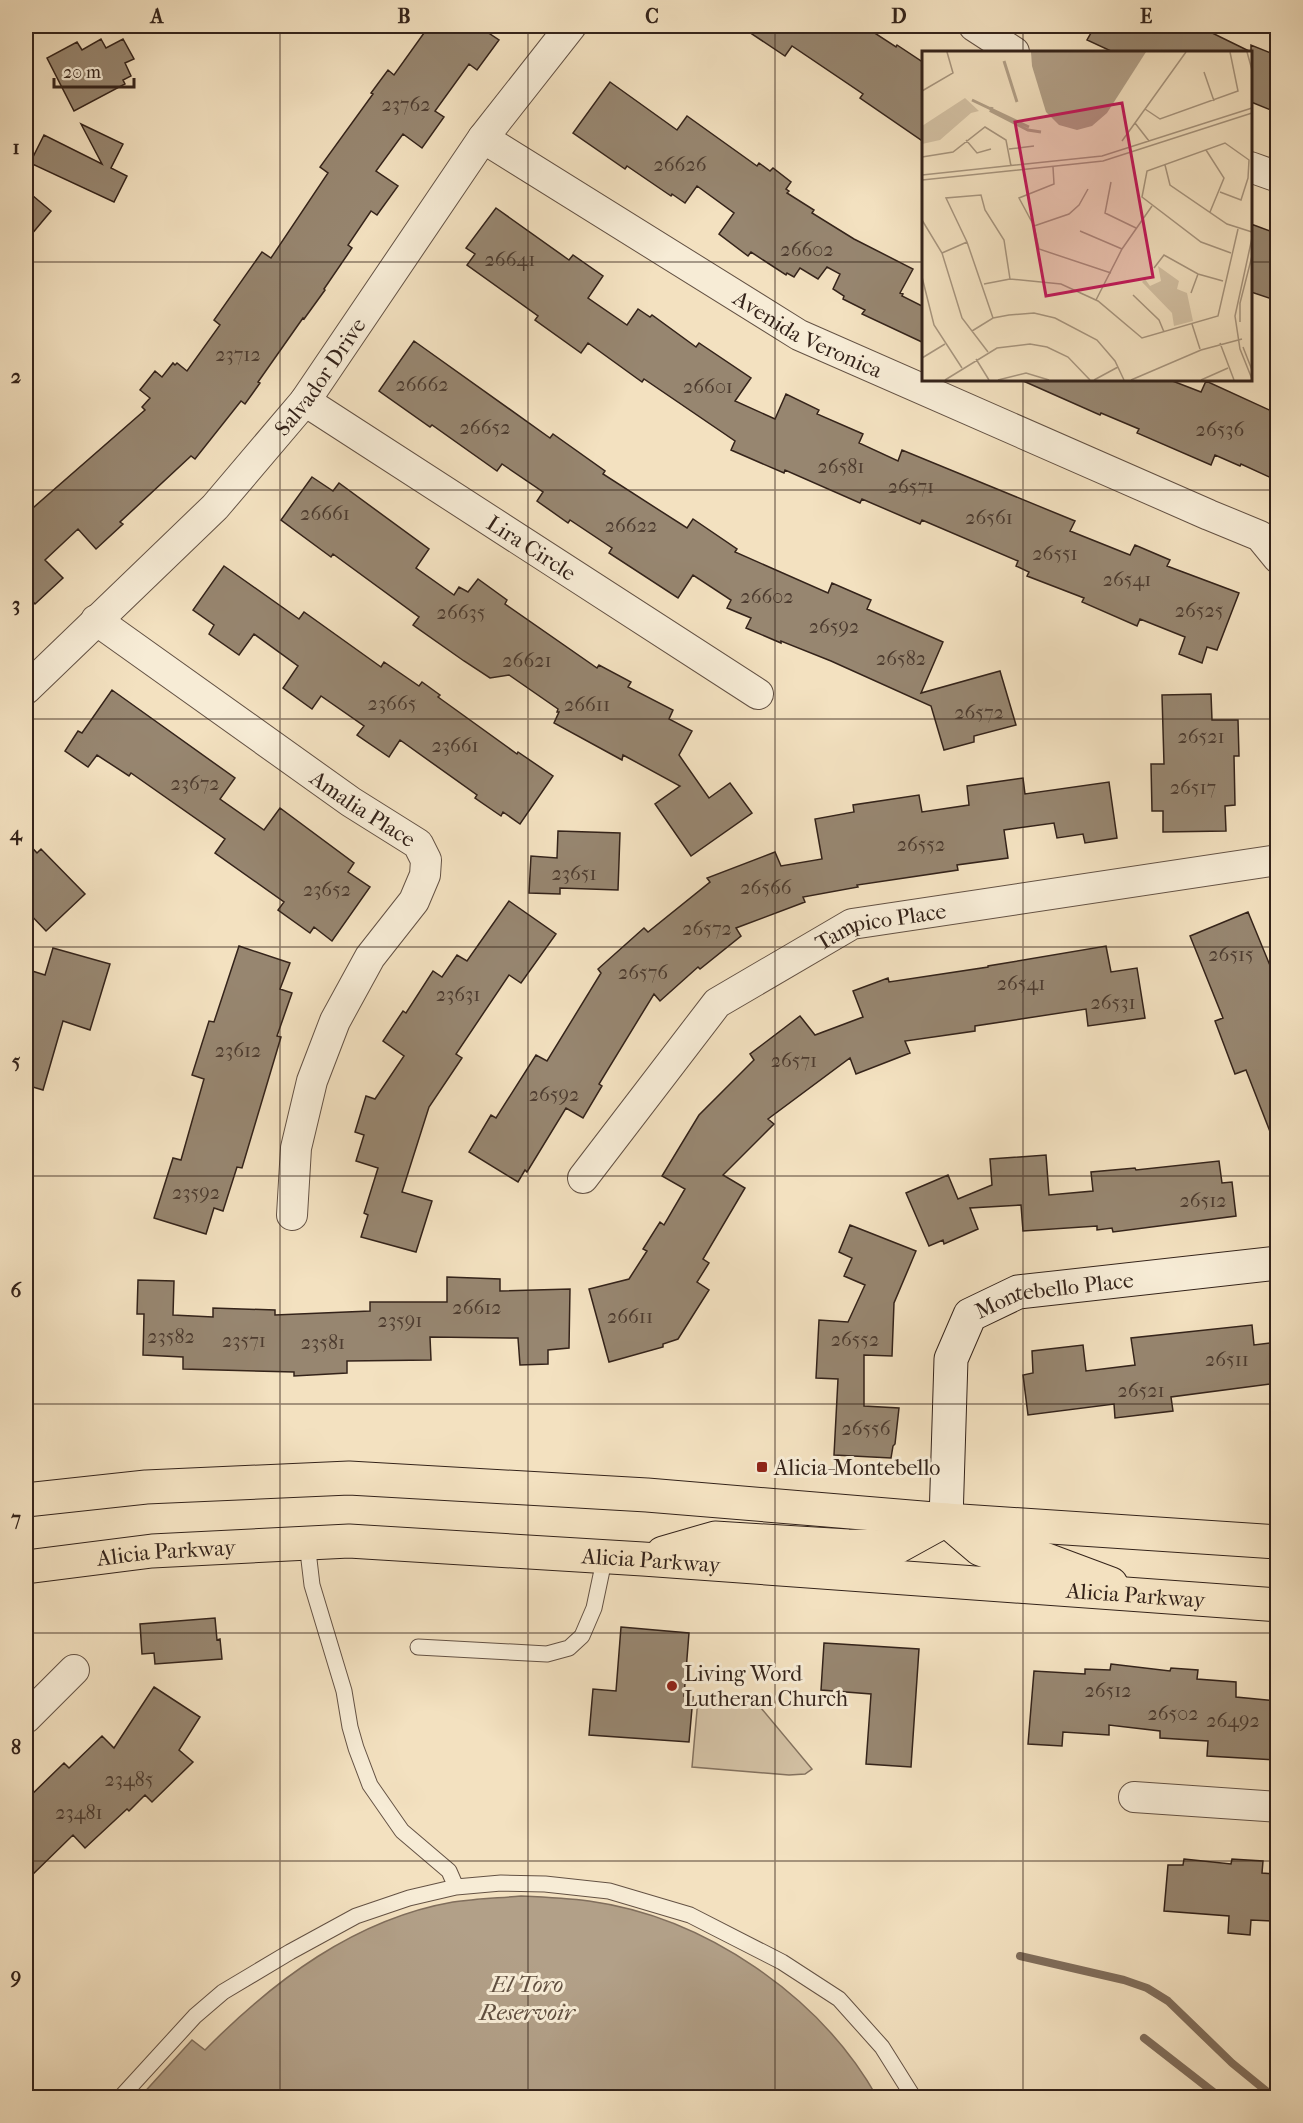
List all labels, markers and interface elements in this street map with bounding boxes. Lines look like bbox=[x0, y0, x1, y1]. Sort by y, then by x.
text: A bbox=[149, 5, 165, 28]
text: B bbox=[397, 5, 411, 28]
text: C bbox=[645, 5, 659, 28]
text: D bbox=[891, 5, 907, 28]
text: E bbox=[1140, 5, 1152, 28]
scale bar bbox=[54, 51, 134, 89]
inset map bbox=[922, 51, 1252, 381]
text: 20 m bbox=[63, 62, 101, 83]
house number: 23762 bbox=[381, 93, 431, 116]
text: 1 bbox=[12, 136, 20, 159]
house number: 26626 bbox=[653, 153, 707, 176]
house number: 26602 bbox=[780, 238, 834, 261]
house number: 26641 bbox=[485, 248, 535, 271]
street label: Avenida Veronica bbox=[727, 285, 887, 384]
street label: Salvador Drive bbox=[269, 313, 372, 441]
house number: 23712 bbox=[215, 343, 261, 366]
text: 2 bbox=[11, 365, 21, 388]
house number: 26662 bbox=[395, 373, 449, 396]
house number: 26601 bbox=[683, 375, 733, 398]
house number: 26652 bbox=[460, 416, 510, 439]
house number: 26536 bbox=[1196, 418, 1245, 441]
house number: 26581 bbox=[818, 455, 864, 478]
house number: 26571 bbox=[888, 475, 934, 498]
house number: 26661 bbox=[300, 502, 350, 525]
house number: 26561 bbox=[965, 506, 1013, 529]
street label: Lira Circle bbox=[482, 510, 581, 587]
house number: 26622 bbox=[605, 514, 657, 537]
house number: 26551 bbox=[1032, 542, 1078, 565]
house number: 26541 bbox=[1103, 568, 1151, 591]
house number: 26602 bbox=[740, 585, 794, 608]
text: 3 bbox=[12, 593, 20, 616]
house number: 26525 bbox=[1175, 599, 1223, 622]
house number: 26635 bbox=[437, 601, 485, 624]
house number: 26592 bbox=[809, 615, 859, 638]
house number: 26582 bbox=[876, 647, 926, 670]
house number: 26621 bbox=[502, 649, 552, 672]
house number: 23665 bbox=[368, 692, 416, 715]
house number: 26611 bbox=[564, 693, 610, 716]
house number: 26572 bbox=[954, 701, 1004, 724]
house number: 26521 bbox=[1177, 725, 1225, 748]
house number: 23661 bbox=[431, 734, 479, 757]
street label: Amalia Place bbox=[304, 765, 420, 853]
house number: 23672 bbox=[170, 772, 220, 795]
house number: 26517 bbox=[1170, 776, 1217, 799]
text: 4 bbox=[9, 822, 23, 846]
house number: 26552 bbox=[897, 833, 945, 856]
house number: 23651 bbox=[551, 862, 597, 885]
house number: 26566 bbox=[740, 876, 792, 899]
house number: 23652 bbox=[303, 878, 351, 901]
street label: Tampico Place bbox=[811, 898, 948, 957]
house number: 26572 bbox=[682, 917, 732, 940]
house number: 26515 bbox=[1208, 943, 1254, 966]
house number: 26576 bbox=[618, 961, 668, 984]
house number: 26541 bbox=[997, 972, 1045, 995]
house number: 23631 bbox=[436, 983, 480, 1006]
house number: 26531 bbox=[1090, 991, 1136, 1014]
house number: 23612 bbox=[215, 1039, 261, 1062]
house number: 26571 bbox=[771, 1049, 817, 1072]
text: 5 bbox=[12, 1050, 21, 1073]
house number: 26592 bbox=[529, 1083, 579, 1106]
house number: 23592 bbox=[172, 1181, 220, 1204]
house number: 26512 bbox=[1179, 1189, 1227, 1212]
street label: Montebello Place bbox=[971, 1267, 1135, 1325]
text: 6 bbox=[11, 1279, 23, 1302]
house number: 26612 bbox=[452, 1296, 502, 1319]
house number: 26611 bbox=[607, 1305, 653, 1328]
house number: 23591 bbox=[378, 1309, 422, 1332]
house number: 23582 bbox=[147, 1325, 195, 1348]
house number: 26552 bbox=[831, 1328, 879, 1351]
house number: 23571 bbox=[222, 1329, 266, 1352]
house number: 23581 bbox=[301, 1331, 345, 1354]
house number: 26511 bbox=[1205, 1348, 1249, 1371]
house number: 26521 bbox=[1117, 1379, 1165, 1402]
house number: 26556 bbox=[841, 1417, 891, 1440]
place label: Alicia-Montebello bbox=[773, 1455, 940, 1481]
marker: Alicia-Montebello bbox=[755, 1460, 769, 1474]
text: 7 bbox=[10, 1507, 21, 1530]
street label: Alicia Parkway bbox=[94, 1535, 238, 1572]
street label: Alicia Parkway bbox=[580, 1543, 723, 1579]
street label: Alicia Parkway bbox=[1064, 1578, 1208, 1614]
place label: Living Word Lutheran Church bbox=[684, 1661, 849, 1712]
marker: Living Word Lutheran Church bbox=[665, 1679, 679, 1693]
house number: 26512 bbox=[1084, 1679, 1132, 1702]
house number: 26502 bbox=[1147, 1702, 1199, 1725]
house number: 26492 bbox=[1206, 1709, 1260, 1732]
text: 8 bbox=[11, 1736, 21, 1759]
house number: 23485 bbox=[105, 1768, 153, 1791]
house number: 23481 bbox=[55, 1801, 103, 1824]
text: 9 bbox=[10, 1965, 21, 1988]
water label: El Toro Reservoir bbox=[477, 1970, 577, 2026]

